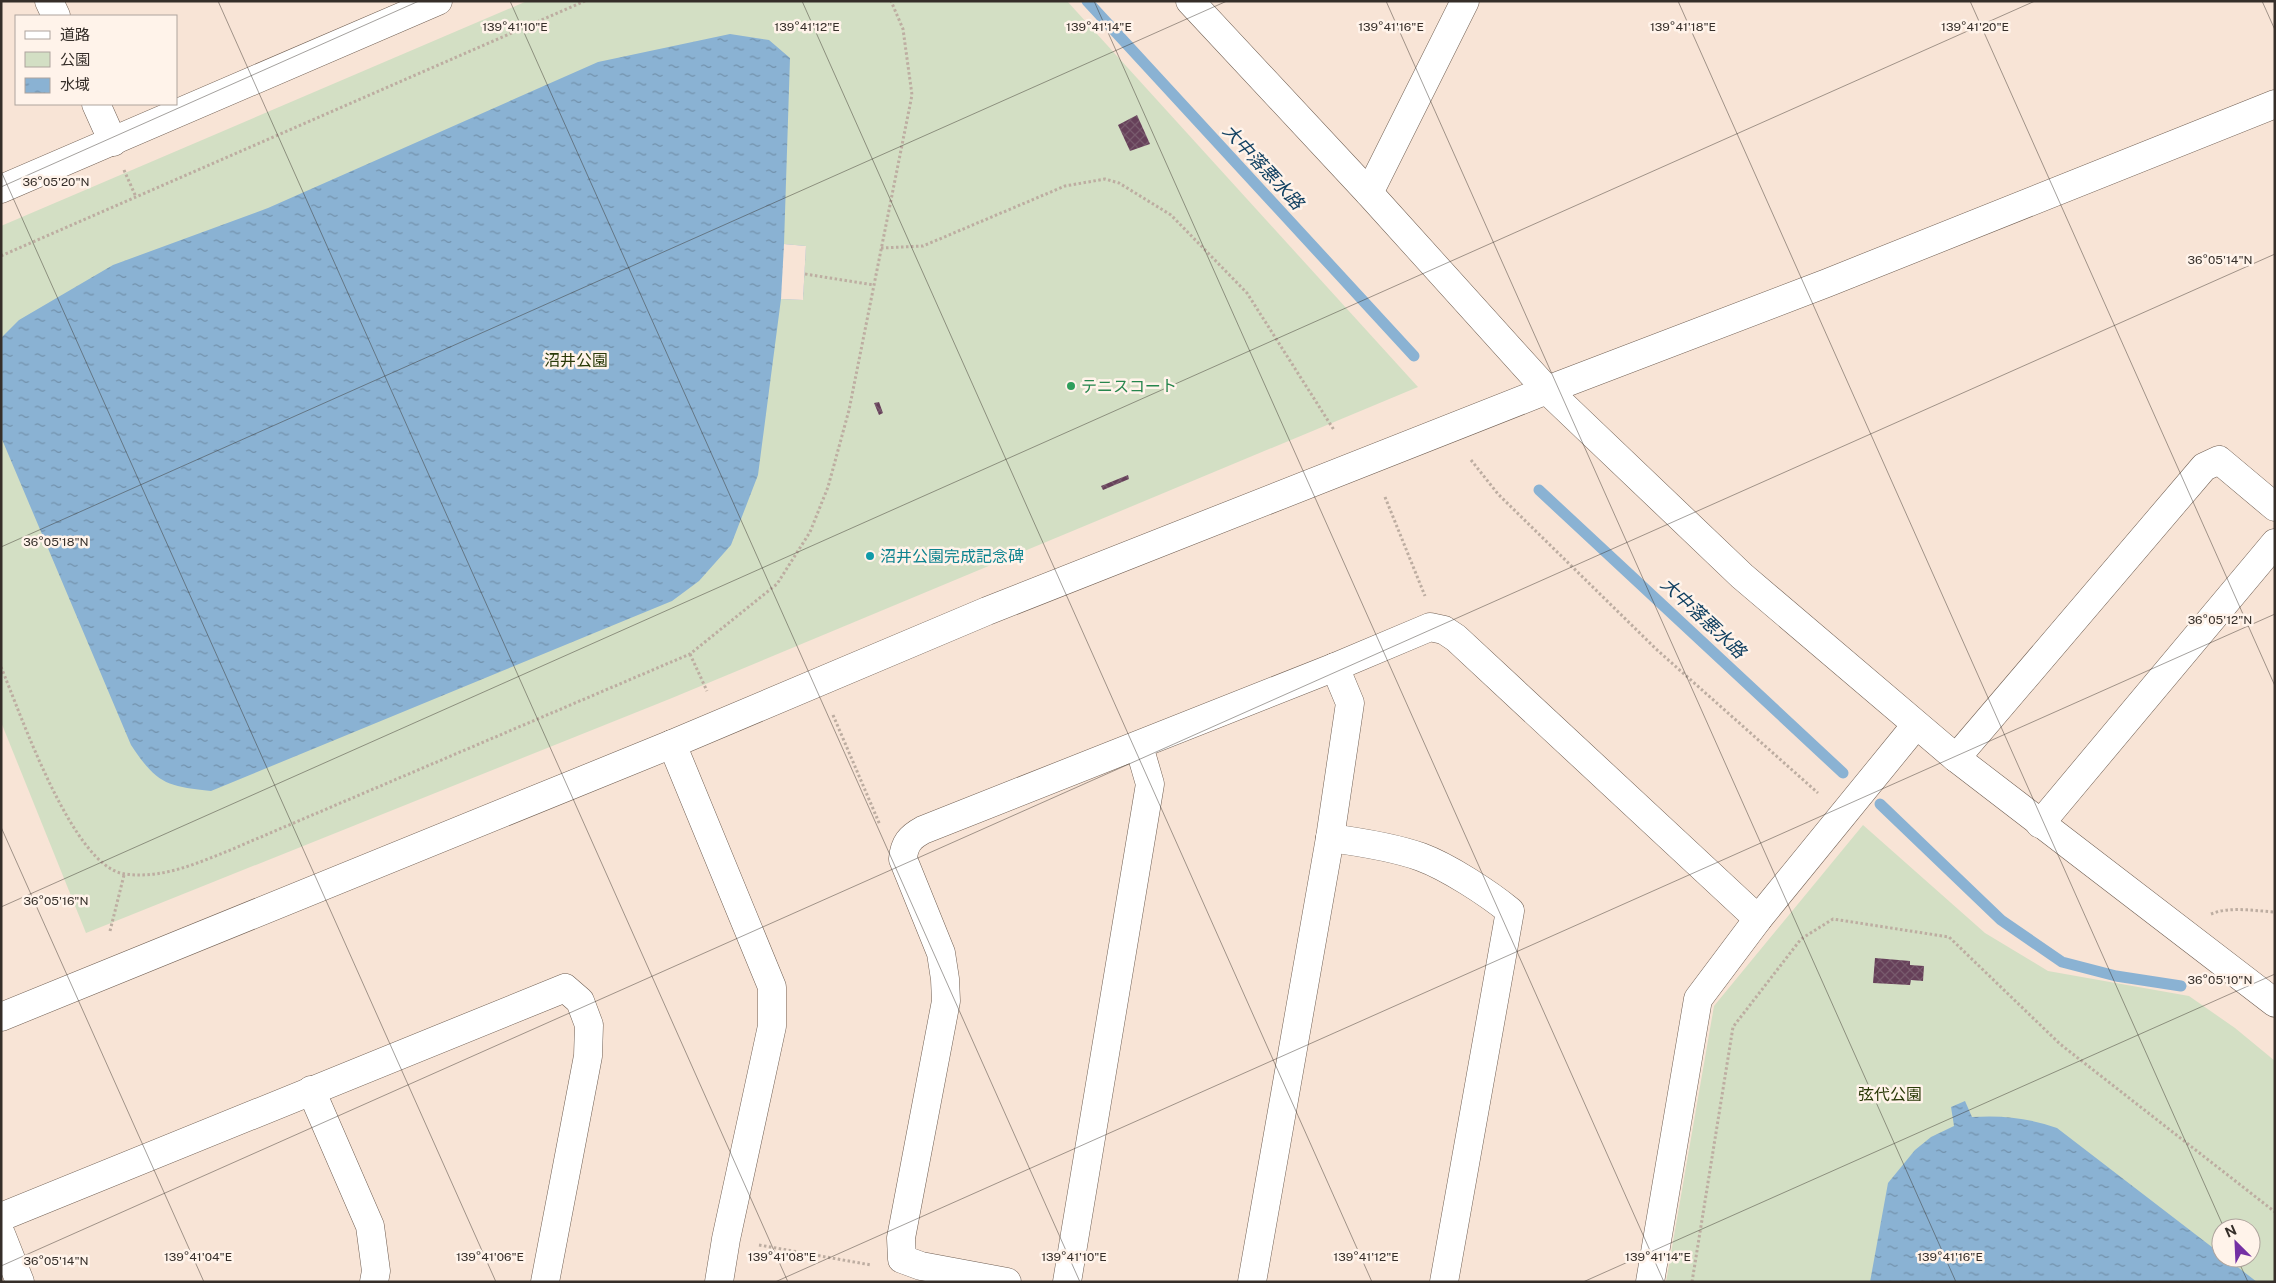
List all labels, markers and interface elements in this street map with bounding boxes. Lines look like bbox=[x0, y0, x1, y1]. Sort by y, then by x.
legend bbox=[15, 15, 178, 105]
text: 139°41'10"E bbox=[482, 20, 548, 34]
text: 139°41'12"E bbox=[774, 20, 840, 34]
text: 139°41'14"E bbox=[1066, 20, 1132, 34]
text: 139°41'16"E bbox=[1358, 20, 1424, 34]
text: 139°41'18"E bbox=[1650, 20, 1716, 34]
text: 139°41'20"E bbox=[1941, 20, 2009, 34]
text: 道路 bbox=[60, 26, 90, 43]
text: 公園 bbox=[60, 51, 90, 68]
text: 水域 bbox=[60, 76, 90, 93]
water label: 大中落悪水路 bbox=[1219, 120, 1309, 215]
text: 36°05'20"N bbox=[22, 175, 90, 189]
text: 36°05'14"N bbox=[2187, 253, 2253, 267]
park label: 沼井公園 bbox=[544, 351, 608, 370]
place label: テニスコート bbox=[1081, 377, 1177, 396]
marker: テニスコート bbox=[1065, 380, 1077, 392]
text: 36°05'18"N bbox=[23, 535, 89, 549]
place label: 沼井公園完成記念碑 bbox=[880, 547, 1024, 566]
marker: 沼井公園完成記念碑 bbox=[864, 550, 876, 562]
water label: 大中落悪水路 bbox=[1657, 573, 1751, 664]
text: 36°05'12"N bbox=[2188, 613, 2252, 627]
text: 36°05'16"N bbox=[23, 894, 89, 908]
text: 36°05'10"N bbox=[2188, 973, 2252, 987]
park label: 弦代公園 bbox=[1858, 1085, 1922, 1104]
north arrow bbox=[2211, 1218, 2261, 1268]
text: N bbox=[2222, 1222, 2239, 1241]
text: 139°41'04"E bbox=[164, 1250, 232, 1264]
text: 139°41'06"E bbox=[456, 1250, 524, 1264]
text: 139°41'08"E bbox=[748, 1250, 816, 1264]
text: 139°41'10"E bbox=[1041, 1250, 1107, 1264]
text: 139°41'12"E bbox=[1333, 1250, 1399, 1264]
text: 139°41'14"E bbox=[1625, 1250, 1691, 1264]
text: 139°41'16"E bbox=[1917, 1250, 1983, 1264]
text: 36°05'14"N bbox=[23, 1254, 89, 1268]

